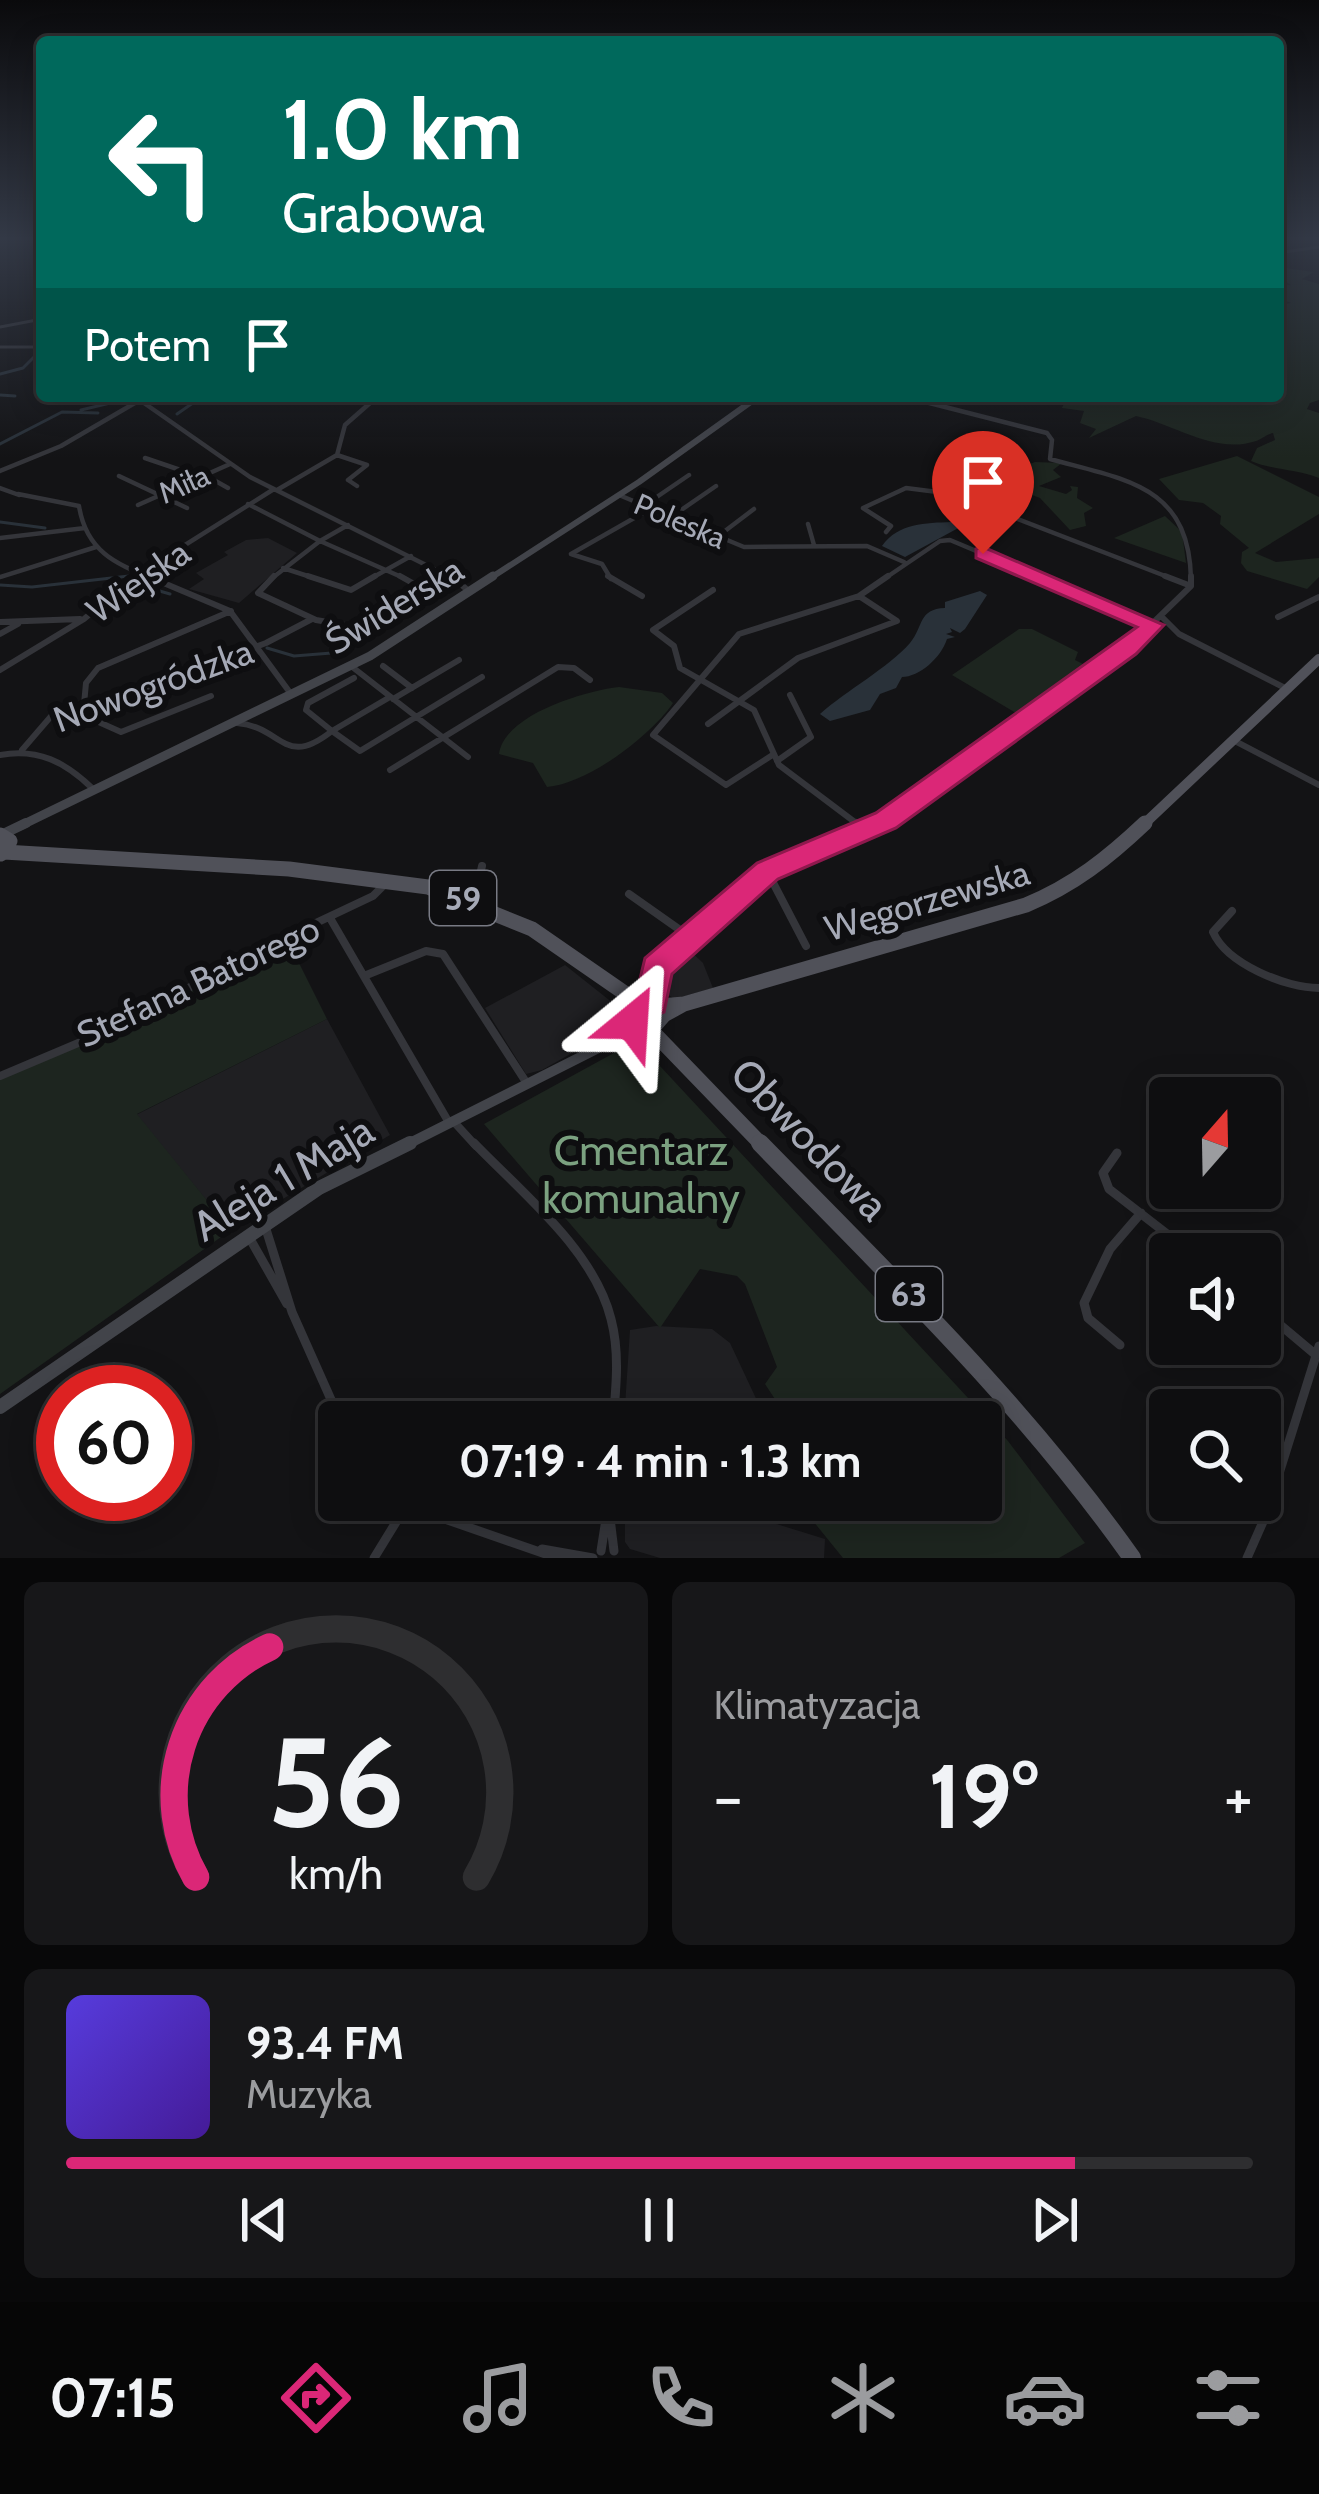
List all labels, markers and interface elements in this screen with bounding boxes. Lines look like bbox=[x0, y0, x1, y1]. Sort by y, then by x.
text: 1.0 km bbox=[282, 78, 523, 180]
icon: left bbox=[84, 84, 240, 240]
text: Grabowa bbox=[282, 180, 485, 246]
icon: arrive bbox=[235, 312, 301, 378]
text: Potem bbox=[84, 318, 211, 372]
pin bbox=[932, 431, 1034, 554]
icon: arrive bbox=[950, 449, 1016, 515]
street label: Miła bbox=[153, 456, 216, 511]
street label: Poleska bbox=[629, 485, 732, 557]
street label: Wiejska bbox=[78, 530, 198, 632]
street label: Świderska bbox=[317, 547, 471, 663]
street label: Nowogródzka bbox=[47, 629, 259, 741]
street label: Węgorzewska bbox=[820, 850, 1034, 950]
road number: 59 bbox=[430, 871, 496, 925]
street label: Stefana Batorego bbox=[70, 906, 326, 1056]
position arrow bbox=[569, 959, 695, 1085]
street label: Obwodowa bbox=[720, 1047, 900, 1231]
north arrow bbox=[1149, 1077, 1281, 1209]
map controls bbox=[1149, 1077, 1281, 1521]
street label: Aleja 1 Maja bbox=[183, 1104, 383, 1252]
park label: Cmentarz komunalny bbox=[542, 1124, 740, 1224]
button: sound bbox=[1149, 1233, 1281, 1365]
road number: 63 bbox=[876, 1267, 942, 1321]
speed limit sign: 60 bbox=[36, 1365, 192, 1521]
button: search bbox=[1149, 1389, 1281, 1521]
text: 07:19 · 4 min · 1.3 km bbox=[459, 1434, 861, 1488]
text: Klimatyzacja bbox=[714, 1681, 920, 1729]
text: 56 bbox=[267, 1706, 404, 1857]
text: 19° bbox=[928, 1741, 1038, 1851]
text: − bbox=[714, 1756, 743, 1837]
text: + bbox=[1224, 1756, 1253, 1837]
text: km/h bbox=[289, 1847, 383, 1899]
text: 93.4 FM bbox=[246, 2016, 404, 2070]
text: Muzyka bbox=[246, 2070, 372, 2118]
icon: previous bbox=[231, 2187, 297, 2253]
icon: pause bbox=[626, 2187, 692, 2253]
icon: next bbox=[1022, 2187, 1088, 2253]
icon: directions bbox=[274, 2356, 358, 2440]
icon: music bbox=[456, 2356, 540, 2440]
icon: phone bbox=[639, 2356, 723, 2440]
icon: climate bbox=[821, 2356, 905, 2440]
icon: car bbox=[1003, 2356, 1087, 2440]
icon: filters bbox=[1186, 2356, 1270, 2440]
text: 07:15 bbox=[49, 2365, 176, 2431]

